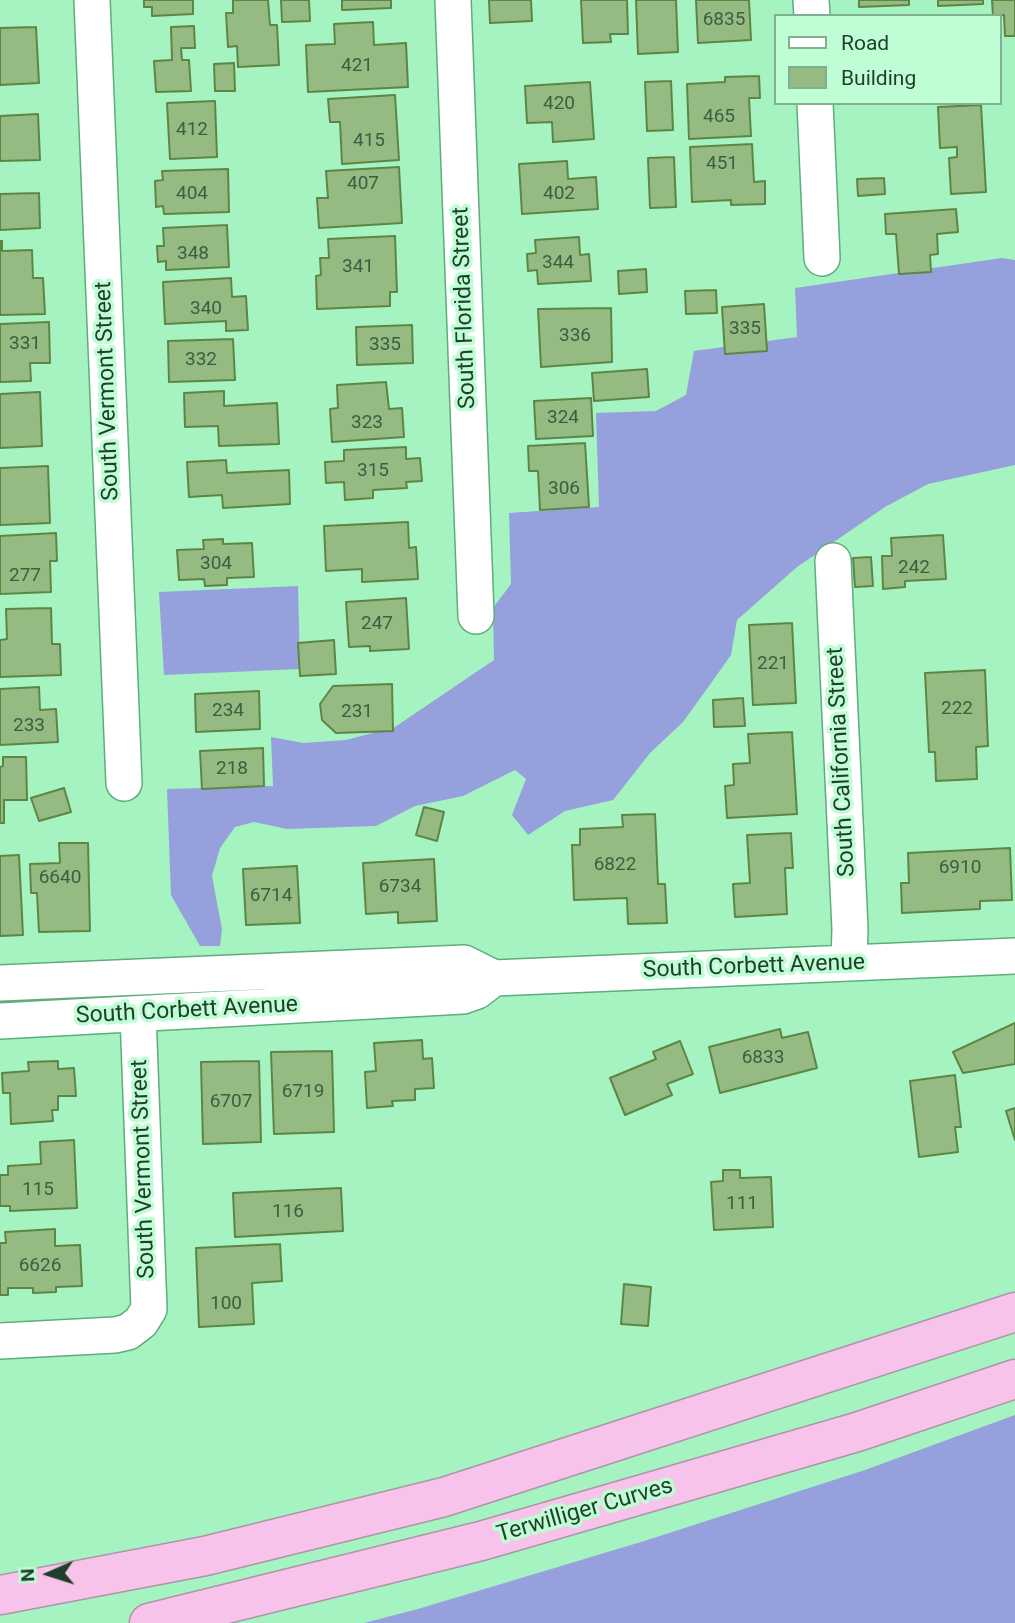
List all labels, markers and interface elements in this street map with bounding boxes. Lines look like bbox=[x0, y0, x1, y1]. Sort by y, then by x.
house number: 6835 bbox=[703, 9, 745, 31]
legend bbox=[774, 14, 1001, 105]
text: Road bbox=[841, 31, 889, 55]
house number: 421 bbox=[341, 55, 373, 77]
text: Building bbox=[841, 66, 916, 90]
house number: 420 bbox=[543, 93, 575, 115]
house number: 465 bbox=[703, 106, 735, 128]
house number: 412 bbox=[176, 119, 208, 141]
house number: 415 bbox=[353, 130, 385, 152]
house number: 451 bbox=[706, 153, 738, 175]
house number: 407 bbox=[347, 173, 379, 195]
house number: 404 bbox=[176, 183, 208, 205]
house number: 402 bbox=[543, 183, 575, 205]
street label: South Florida Street bbox=[448, 207, 482, 409]
house number: 348 bbox=[177, 243, 209, 265]
house number: 344 bbox=[542, 252, 574, 274]
house number: 341 bbox=[342, 256, 374, 278]
street label: South Vermont Street bbox=[90, 281, 126, 501]
house number: 340 bbox=[190, 298, 222, 320]
house number: 335 bbox=[729, 318, 761, 340]
house number: 336 bbox=[559, 325, 591, 347]
house number: 331 bbox=[9, 333, 41, 355]
house number: 335 bbox=[369, 334, 401, 356]
house number: 332 bbox=[185, 349, 217, 371]
house number: 324 bbox=[547, 407, 579, 429]
house number: 323 bbox=[351, 412, 383, 434]
house number: 315 bbox=[357, 460, 389, 482]
house number: 306 bbox=[548, 478, 580, 500]
house number: 304 bbox=[200, 553, 232, 575]
house number: 242 bbox=[898, 557, 930, 579]
house number: 277 bbox=[9, 565, 41, 587]
house number: 247 bbox=[361, 613, 393, 635]
street label: South California Street bbox=[822, 646, 862, 878]
house number: 221 bbox=[757, 653, 789, 675]
house number: 222 bbox=[941, 698, 973, 720]
house number: 234 bbox=[212, 700, 244, 722]
house number: 231 bbox=[341, 701, 373, 723]
house number: 233 bbox=[13, 715, 45, 737]
house number: 218 bbox=[216, 758, 248, 780]
house number: 6822 bbox=[594, 854, 636, 876]
house number: 6910 bbox=[939, 857, 981, 879]
house number: 6640 bbox=[39, 867, 81, 889]
house number: 6734 bbox=[379, 876, 421, 898]
house number: 6714 bbox=[250, 885, 292, 907]
street label: South Corbett Avenue bbox=[642, 949, 866, 985]
street label: South Corbett Avenue bbox=[75, 991, 299, 1031]
house number: 6833 bbox=[742, 1047, 784, 1069]
street label: South Vermont Street bbox=[126, 1059, 162, 1279]
house number: 6719 bbox=[282, 1081, 324, 1103]
house number: 6707 bbox=[210, 1091, 252, 1113]
house number: 115 bbox=[22, 1179, 54, 1201]
house number: 111 bbox=[726, 1193, 758, 1215]
house number: 116 bbox=[272, 1201, 304, 1223]
house number: 6626 bbox=[19, 1255, 61, 1277]
house number: 100 bbox=[210, 1293, 242, 1315]
street label: Terwilliger Curves bbox=[494, 1473, 676, 1549]
north arrow bbox=[14, 1539, 84, 1609]
text: N bbox=[16, 1568, 39, 1582]

